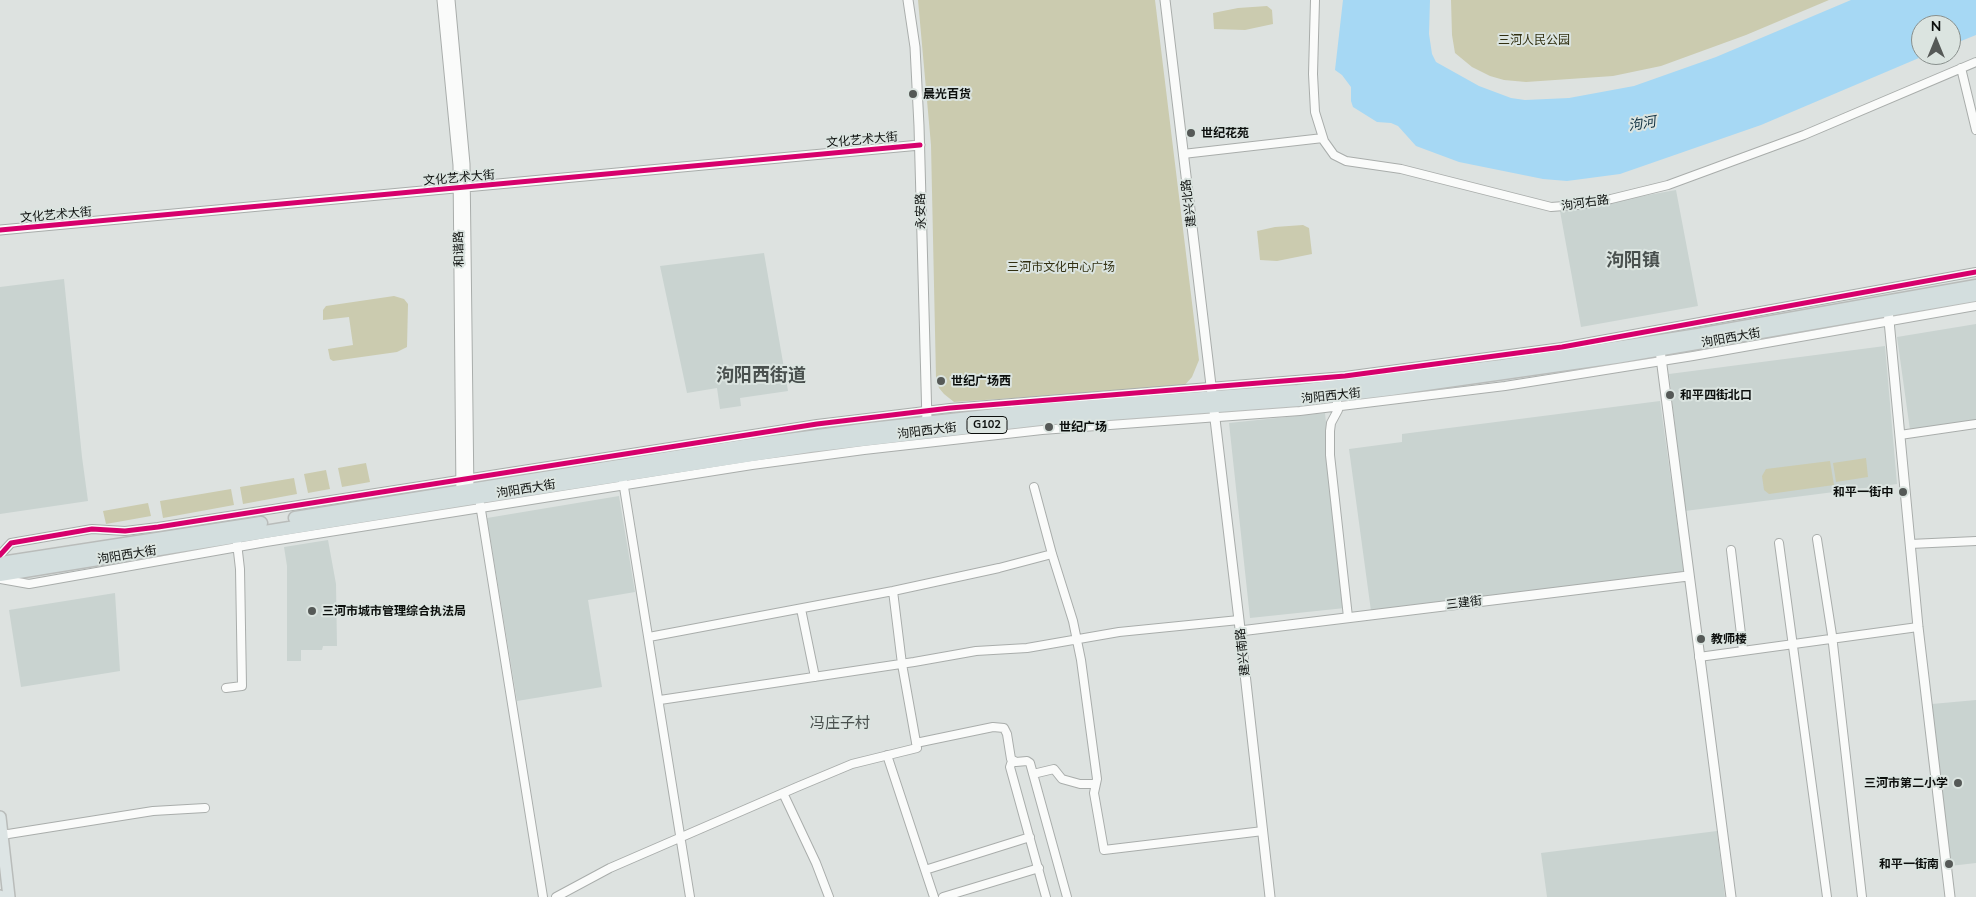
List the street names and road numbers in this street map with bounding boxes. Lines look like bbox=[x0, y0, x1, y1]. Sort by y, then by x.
street label: 文化艺术大街 bbox=[826, 130, 898, 150]
street label: 文化艺术大街 bbox=[423, 168, 495, 188]
street label: 建兴北路 bbox=[1179, 178, 1199, 228]
street label: 永安路 bbox=[913, 193, 929, 229]
street label: 泃河右路 bbox=[1560, 193, 1610, 213]
street label: 文化艺术大街 bbox=[20, 205, 92, 225]
street label: 和谐路 bbox=[451, 231, 467, 267]
street label: 泃阳西大街 bbox=[1700, 326, 1762, 350]
street label: 泃阳西大街 bbox=[1300, 386, 1362, 406]
road number: G102 bbox=[967, 416, 1007, 434]
street label: 泃阳西大街 bbox=[896, 420, 958, 442]
street label: 泃阳西大街 bbox=[495, 477, 557, 501]
street label: 泃阳西大街 bbox=[96, 543, 158, 567]
street label: 三建街 bbox=[1445, 594, 1483, 612]
street label: 建兴南路 bbox=[1233, 627, 1253, 677]

